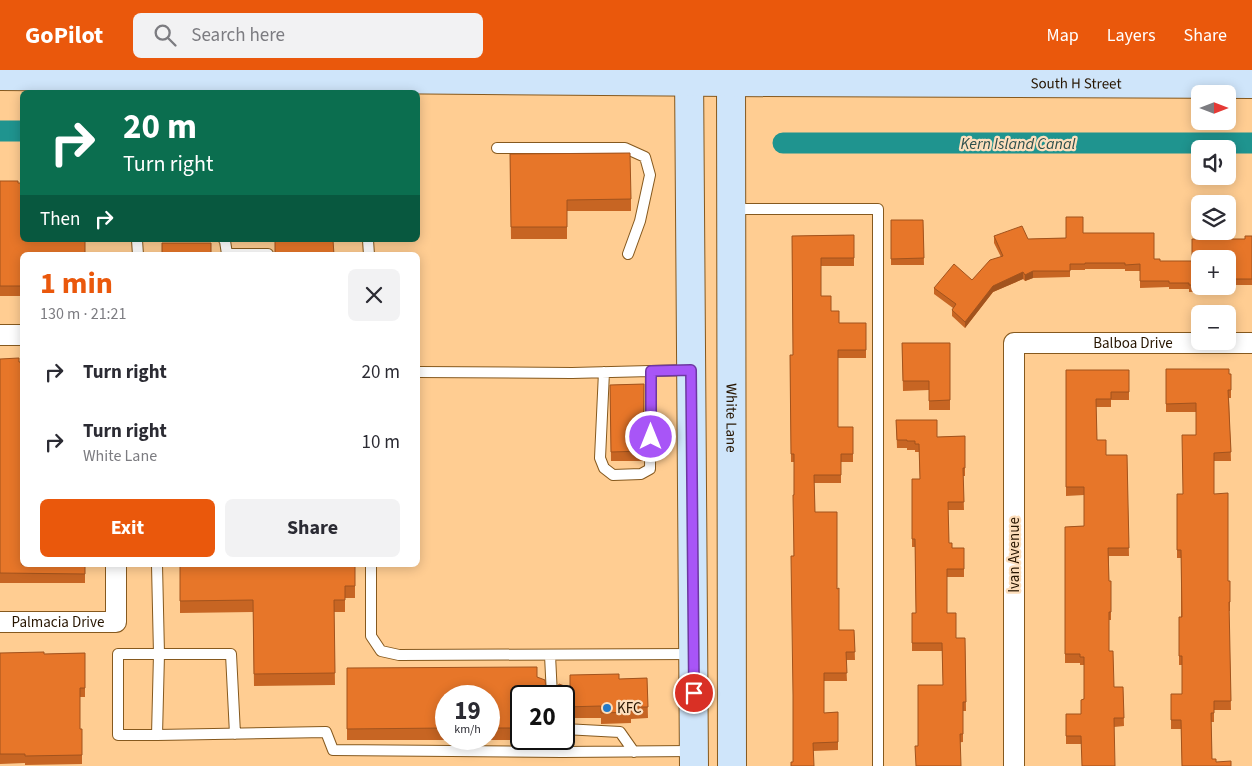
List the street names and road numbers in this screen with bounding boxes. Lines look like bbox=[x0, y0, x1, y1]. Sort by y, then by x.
street label: South H Street bbox=[1030, 73, 1122, 94]
street label: Balboa Drive bbox=[1093, 333, 1173, 354]
street label: White Lane bbox=[720, 383, 742, 453]
street label: Ivan Avenue bbox=[1004, 517, 1025, 593]
street label: Palmacia Drive bbox=[12, 612, 104, 633]

